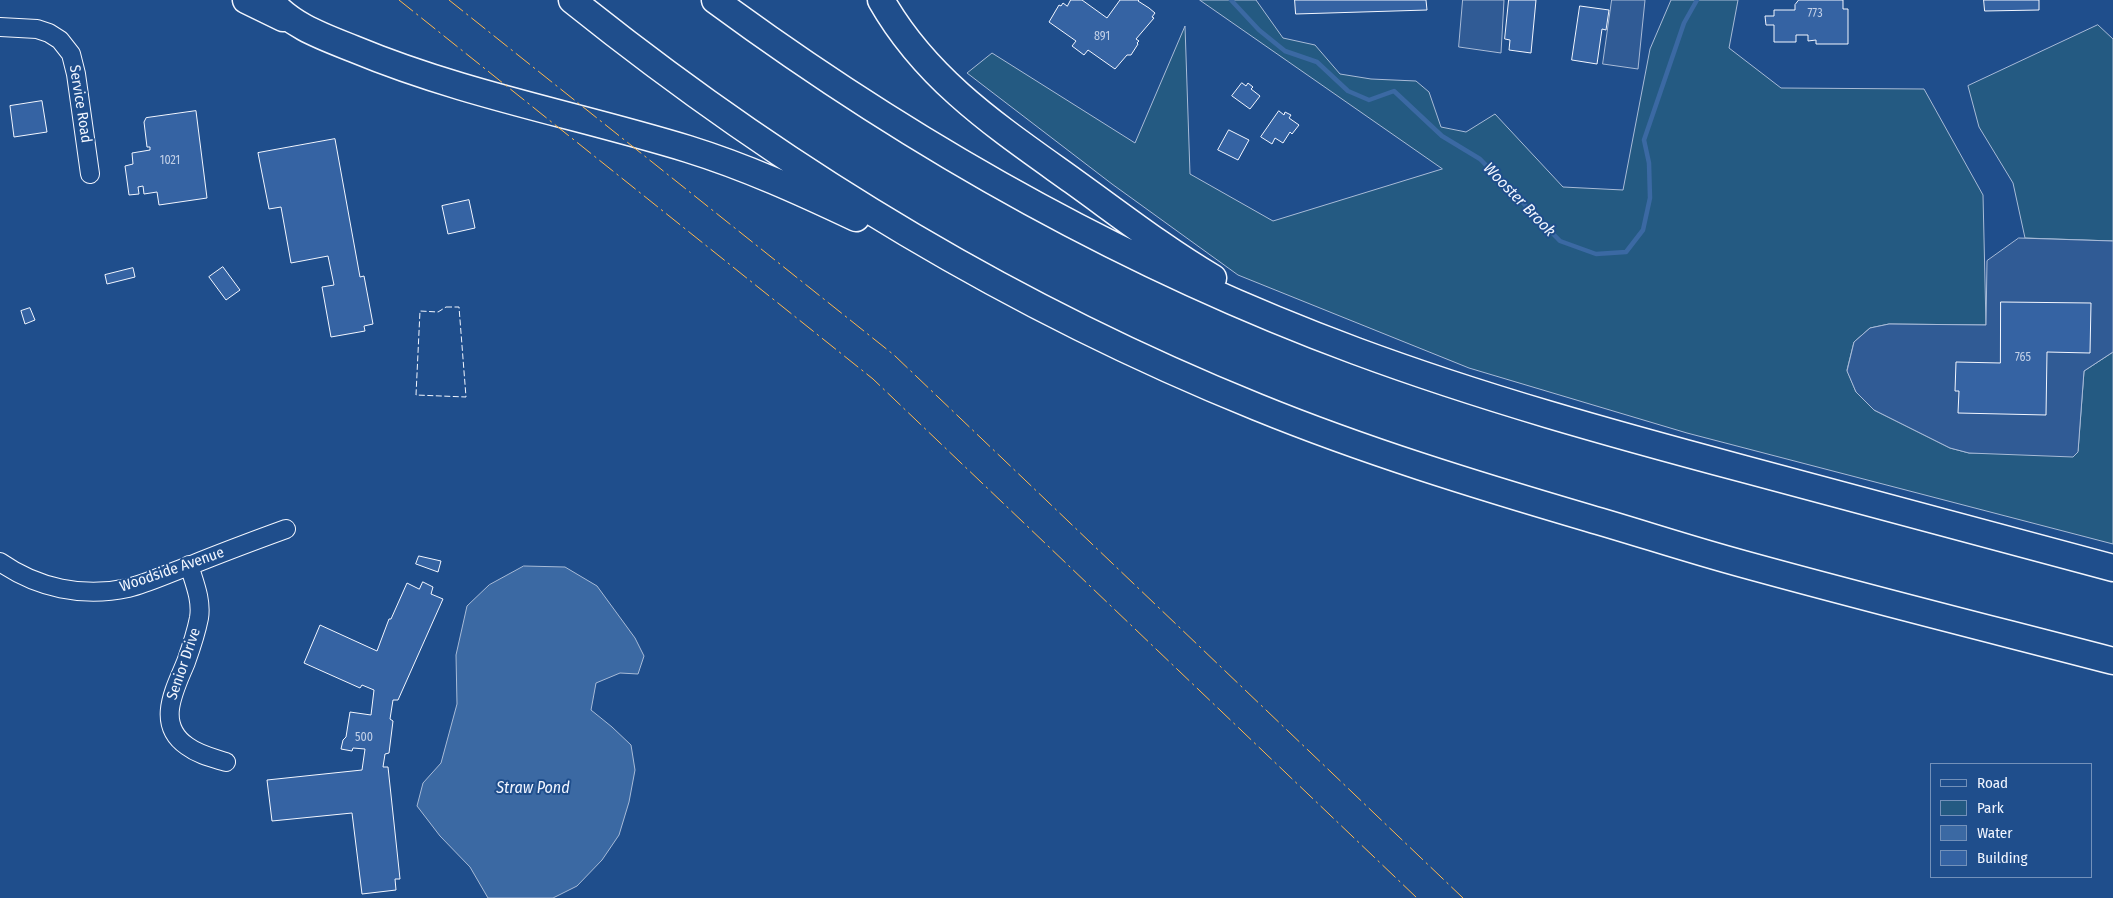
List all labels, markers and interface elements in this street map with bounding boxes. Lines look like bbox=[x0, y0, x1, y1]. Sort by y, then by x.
house number: 773 bbox=[1807, 7, 1823, 21]
house number: 891 bbox=[1094, 30, 1110, 44]
street label: Service Road bbox=[65, 64, 95, 144]
house number: 1021 bbox=[160, 154, 180, 168]
water label: Wooster Brook bbox=[1479, 159, 1559, 241]
house number: 765 bbox=[2015, 351, 2031, 365]
street label: Woodside Avenue bbox=[117, 544, 227, 596]
street label: Senior Drive bbox=[163, 626, 205, 702]
house number: 500 bbox=[355, 731, 373, 745]
legend bbox=[1930, 763, 2093, 878]
text: Road bbox=[1977, 774, 2008, 792]
water label: Straw Pond bbox=[496, 779, 570, 799]
text: Park bbox=[1977, 799, 2004, 817]
text: Water bbox=[1977, 824, 2012, 842]
text: Building bbox=[1977, 849, 2028, 867]

